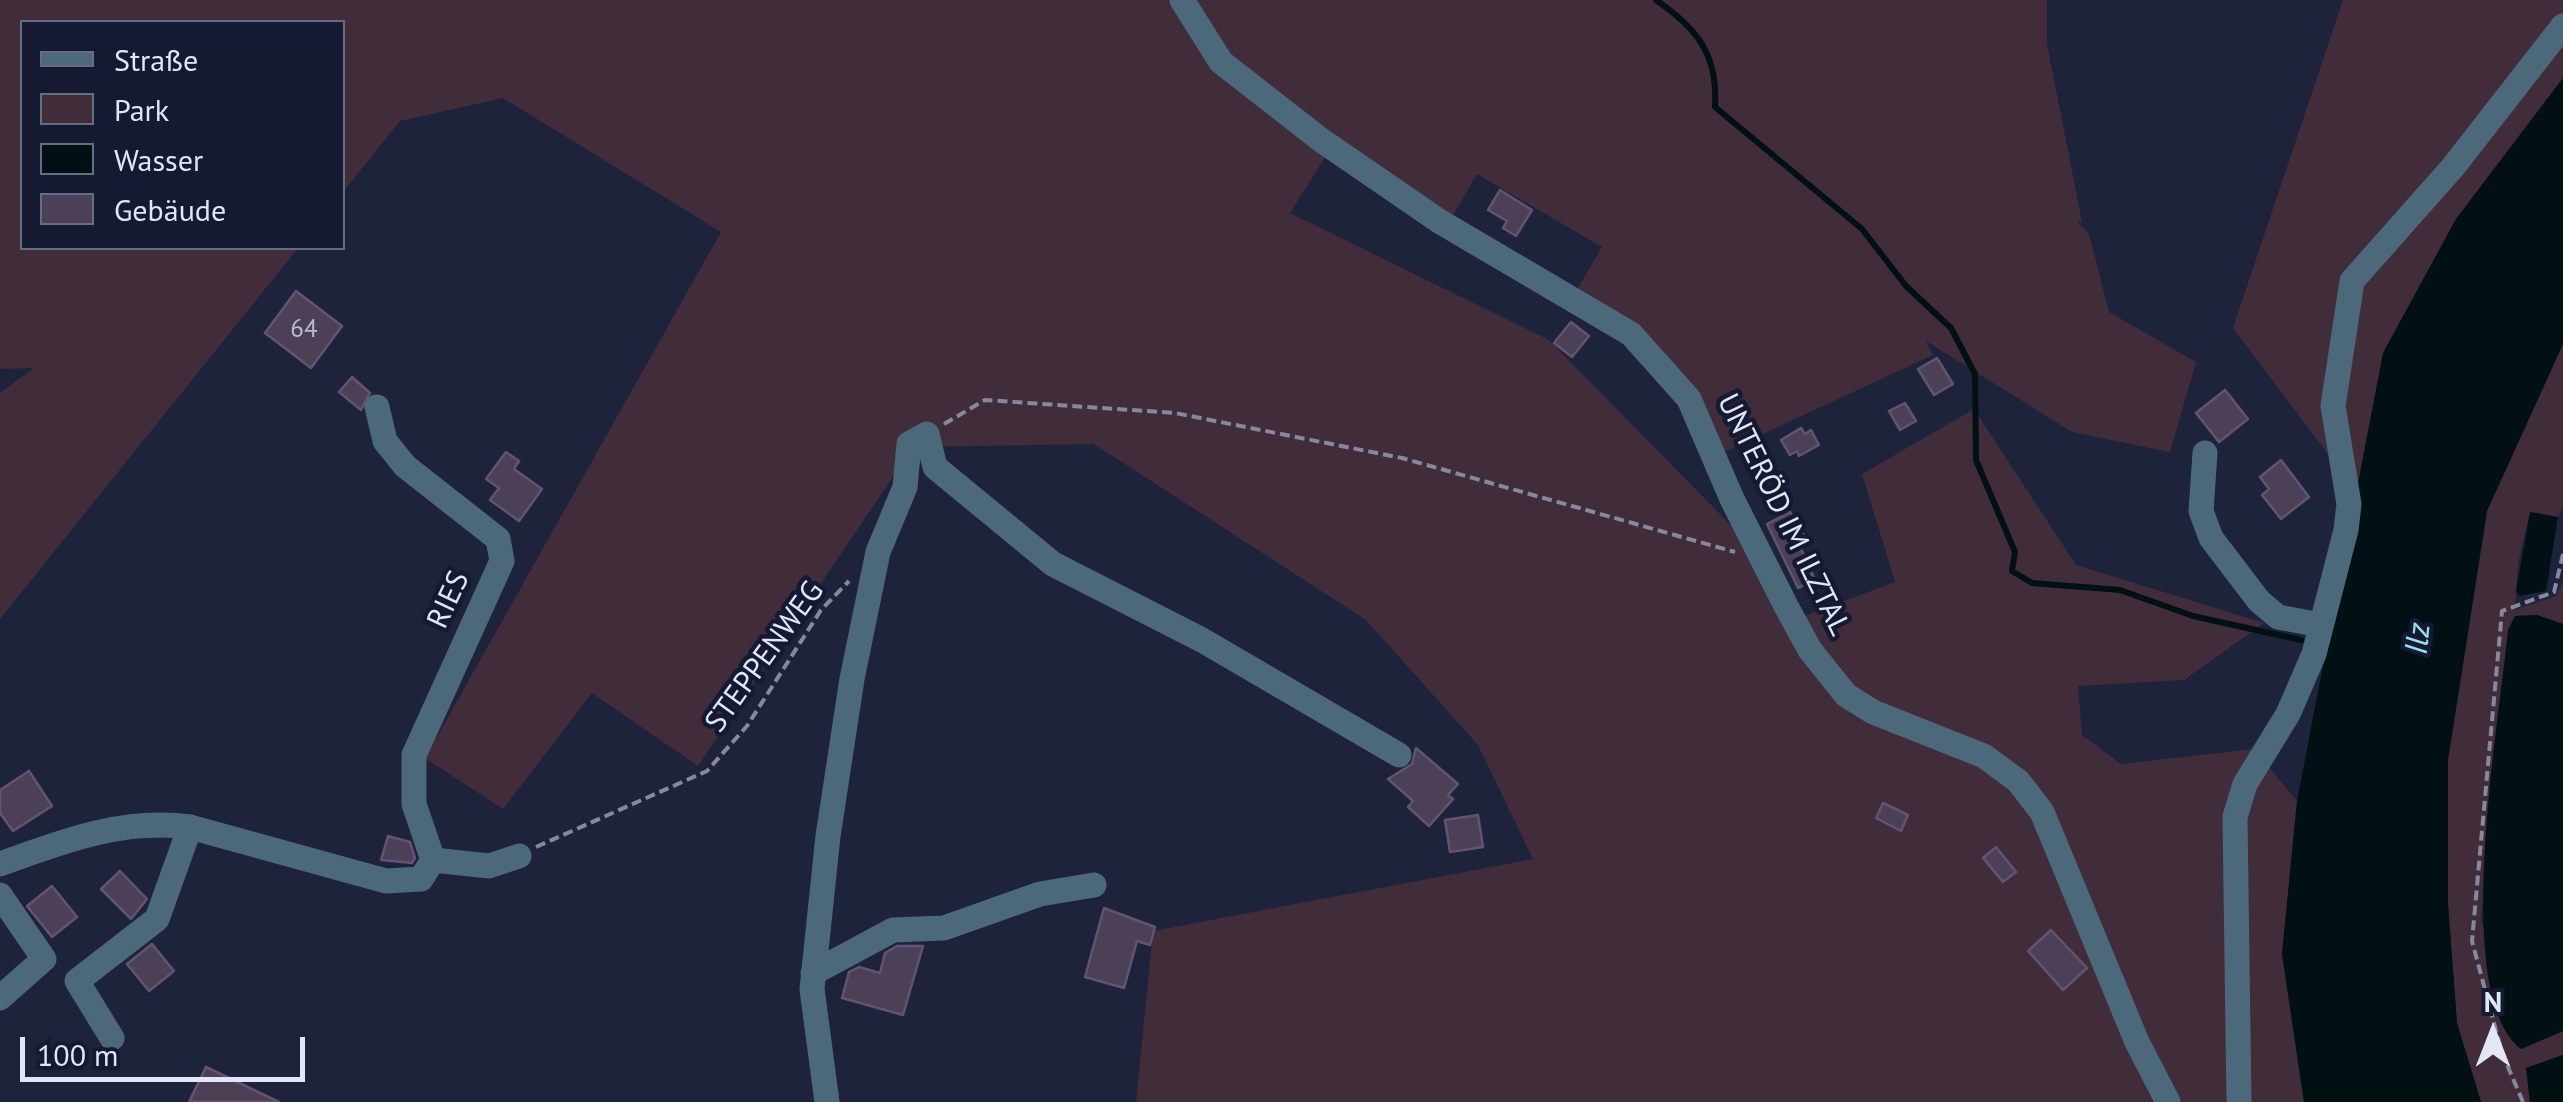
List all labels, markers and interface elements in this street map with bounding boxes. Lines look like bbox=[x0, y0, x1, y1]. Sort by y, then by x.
legend bbox=[20, 20, 345, 250]
text: Straße bbox=[114, 40, 198, 79]
text: Park bbox=[114, 90, 169, 129]
text: Wasser bbox=[114, 140, 203, 179]
text: Gebäude bbox=[114, 190, 226, 229]
house number: 64 bbox=[290, 315, 318, 345]
street label: UNTERÖD IM ILZTAL bbox=[1709, 388, 1857, 642]
street label: RIES bbox=[420, 566, 478, 634]
street label: STEPPENWEG bbox=[698, 575, 832, 739]
water label: Ilz bbox=[2398, 621, 2440, 657]
north arrow bbox=[2443, 982, 2543, 1082]
text: N bbox=[2484, 983, 2502, 1020]
scale bar bbox=[25, 1017, 310, 1079]
text: 100 m bbox=[37, 1035, 118, 1074]

